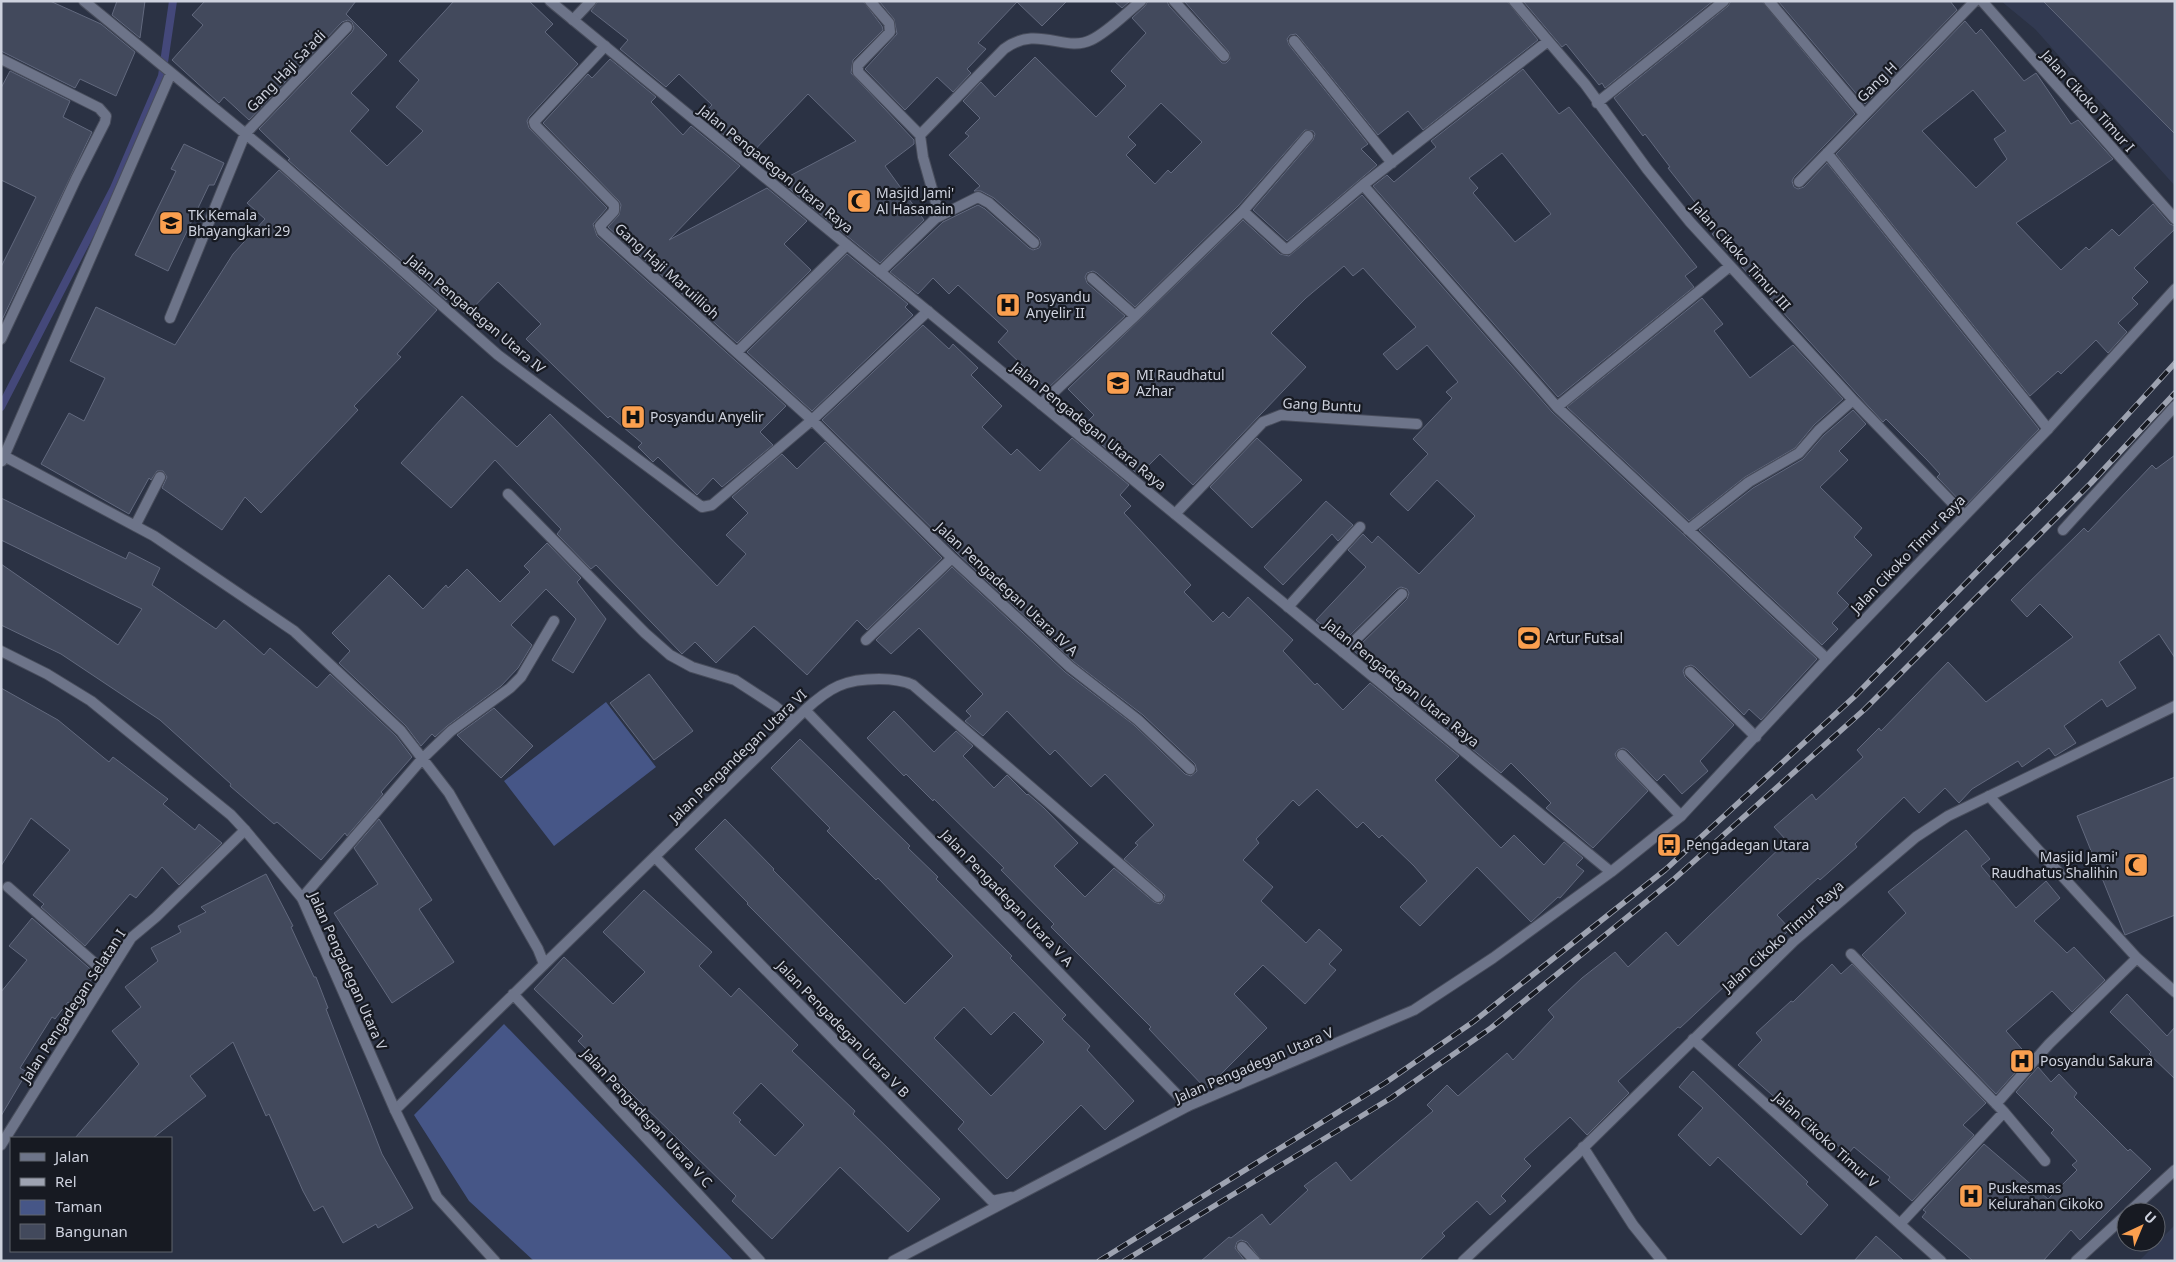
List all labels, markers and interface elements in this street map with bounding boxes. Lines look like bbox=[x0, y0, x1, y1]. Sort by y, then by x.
street label: Gang Haji Sa'adi bbox=[242, 26, 329, 115]
street label: Jalan Cikoko Timur I bbox=[2036, 44, 2139, 156]
street label: Gang H bbox=[1852, 57, 1901, 106]
street label: Jalan Pengadegan Utara Raya bbox=[693, 99, 858, 237]
place label: Masjid Jami' Al Hasanain bbox=[876, 183, 954, 218]
mosque icon: Masjid Jami' Al Hasanain bbox=[846, 188, 872, 214]
street label: Jalan Cikoko Timur III bbox=[1686, 196, 1796, 314]
place label: TK Kemala Bhayangkari 29 bbox=[188, 205, 290, 240]
school or university icon: TK Kemala Bhayangkari 29 bbox=[158, 210, 184, 236]
street label: Gang Haji Maruillioh bbox=[611, 219, 724, 323]
street label: Jalan Pengadegan Utara IV bbox=[401, 249, 550, 378]
place label: Posyandu Anyelir II bbox=[1026, 287, 1091, 322]
hospital icon: Posyandu Anyelir II bbox=[995, 292, 1021, 318]
street label: Jalan Pengadegan Utara Raya bbox=[1006, 356, 1171, 494]
place label: MI Raudhatul Azhar bbox=[1136, 365, 1225, 400]
school or university icon: MI Raudhatul Azhar bbox=[1105, 370, 1131, 396]
street label: Gang Buntu bbox=[1282, 393, 1362, 416]
hospital icon: Posyandu Anyelir bbox=[620, 404, 646, 430]
place label: Posyandu Anyelir bbox=[650, 407, 764, 426]
street label: Jalan Cikoko Timur Raya bbox=[1845, 490, 1969, 618]
street label: Jalan Pengadegan Utara IV A bbox=[931, 516, 1083, 660]
street label: Jalan Pengadegan Utara Raya bbox=[1319, 613, 1484, 751]
sports icon: Artur Futsal bbox=[1516, 625, 1542, 651]
place label: Artur Futsal bbox=[1546, 628, 1623, 647]
street label: Jalan Pengandegan Utara VI bbox=[663, 685, 811, 828]
street label: Jalan Pengadegan Utara V A bbox=[935, 824, 1078, 970]
bus stop icon: Pengadegan Utara bbox=[1656, 832, 1682, 858]
place label: Pengadegan Utara bbox=[1686, 835, 1809, 854]
place label: Masjid Jami' Raudhatus Shalihin bbox=[1991, 847, 2118, 882]
mosque icon: Masjid Jami' Raudhatus Shalihin bbox=[2123, 852, 2149, 878]
street label: Jalan Cikoko Timur Raya bbox=[1716, 876, 1848, 997]
street label: Jalan Pengadegan Utara V bbox=[304, 887, 392, 1053]
street label: Jalan Pengadegan Selatan I bbox=[15, 925, 129, 1088]
street label: Jalan Pengadegan Utara V B bbox=[771, 955, 914, 1101]
street label: Jalan Pengadegan Utara V bbox=[1170, 1022, 1337, 1107]
street label: Jalan Pengadegan Utara V C bbox=[577, 1043, 717, 1191]
hospital icon: Posyandu Sakura bbox=[2009, 1048, 2035, 1074]
place label: Posyandu Sakura bbox=[2040, 1051, 2153, 1070]
street label: Jalan Cikoko Timur V bbox=[1769, 1086, 1883, 1192]
legend bbox=[10, 1137, 172, 1252]
text: Jalan bbox=[53, 1146, 89, 1166]
text: Rel bbox=[55, 1171, 77, 1191]
place label: Puskesmas Kelurahan Cikoko bbox=[1988, 1178, 2103, 1213]
hospital icon: Puskesmas Kelurahan Cikoko bbox=[1958, 1183, 1984, 1209]
text: Taman bbox=[55, 1196, 102, 1216]
north arrow bbox=[2116, 1202, 2166, 1252]
text: U bbox=[2140, 1207, 2161, 1228]
text: Bangunan bbox=[55, 1221, 128, 1241]

